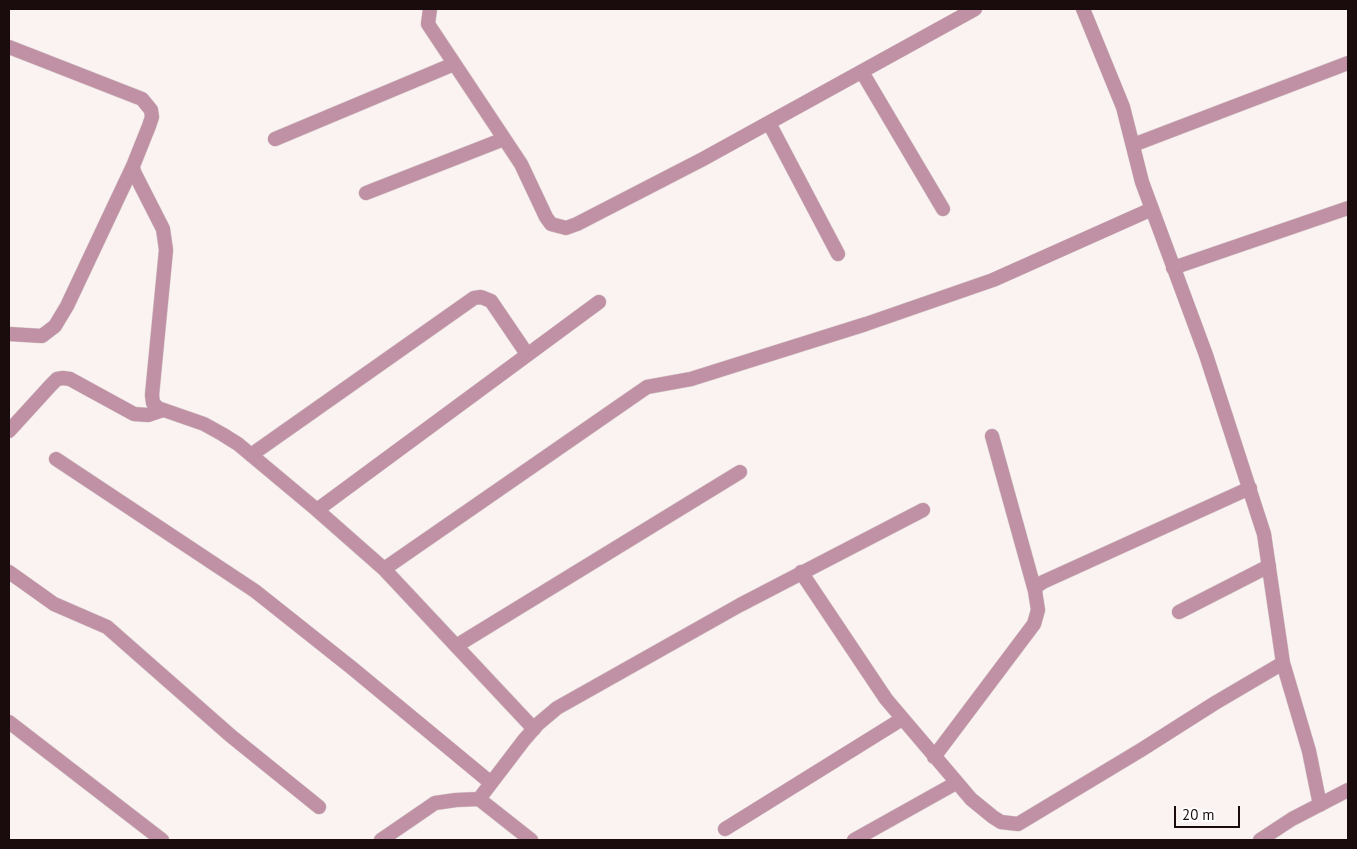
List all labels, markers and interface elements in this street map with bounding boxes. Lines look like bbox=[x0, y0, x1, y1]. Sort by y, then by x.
scale bar bbox=[1177, 796, 1243, 828]
text: 20 m bbox=[1182, 805, 1215, 824]

